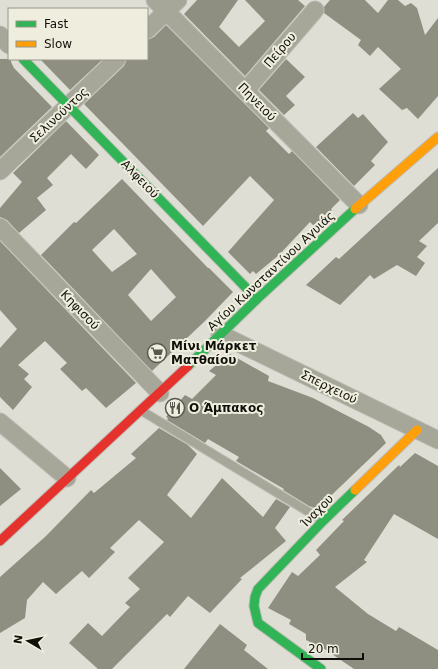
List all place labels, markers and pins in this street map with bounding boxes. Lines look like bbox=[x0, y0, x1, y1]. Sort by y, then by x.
place label: Μίνι Μάρκετ Ματθαίου bbox=[171, 339, 257, 367]
supermarket icon: Μίνι Μάρκετ Ματθαίου bbox=[146, 342, 168, 364]
restaurant icon: Ο Άμπακος bbox=[164, 397, 186, 419]
place label: Ο Άμπακος bbox=[189, 401, 263, 415]

